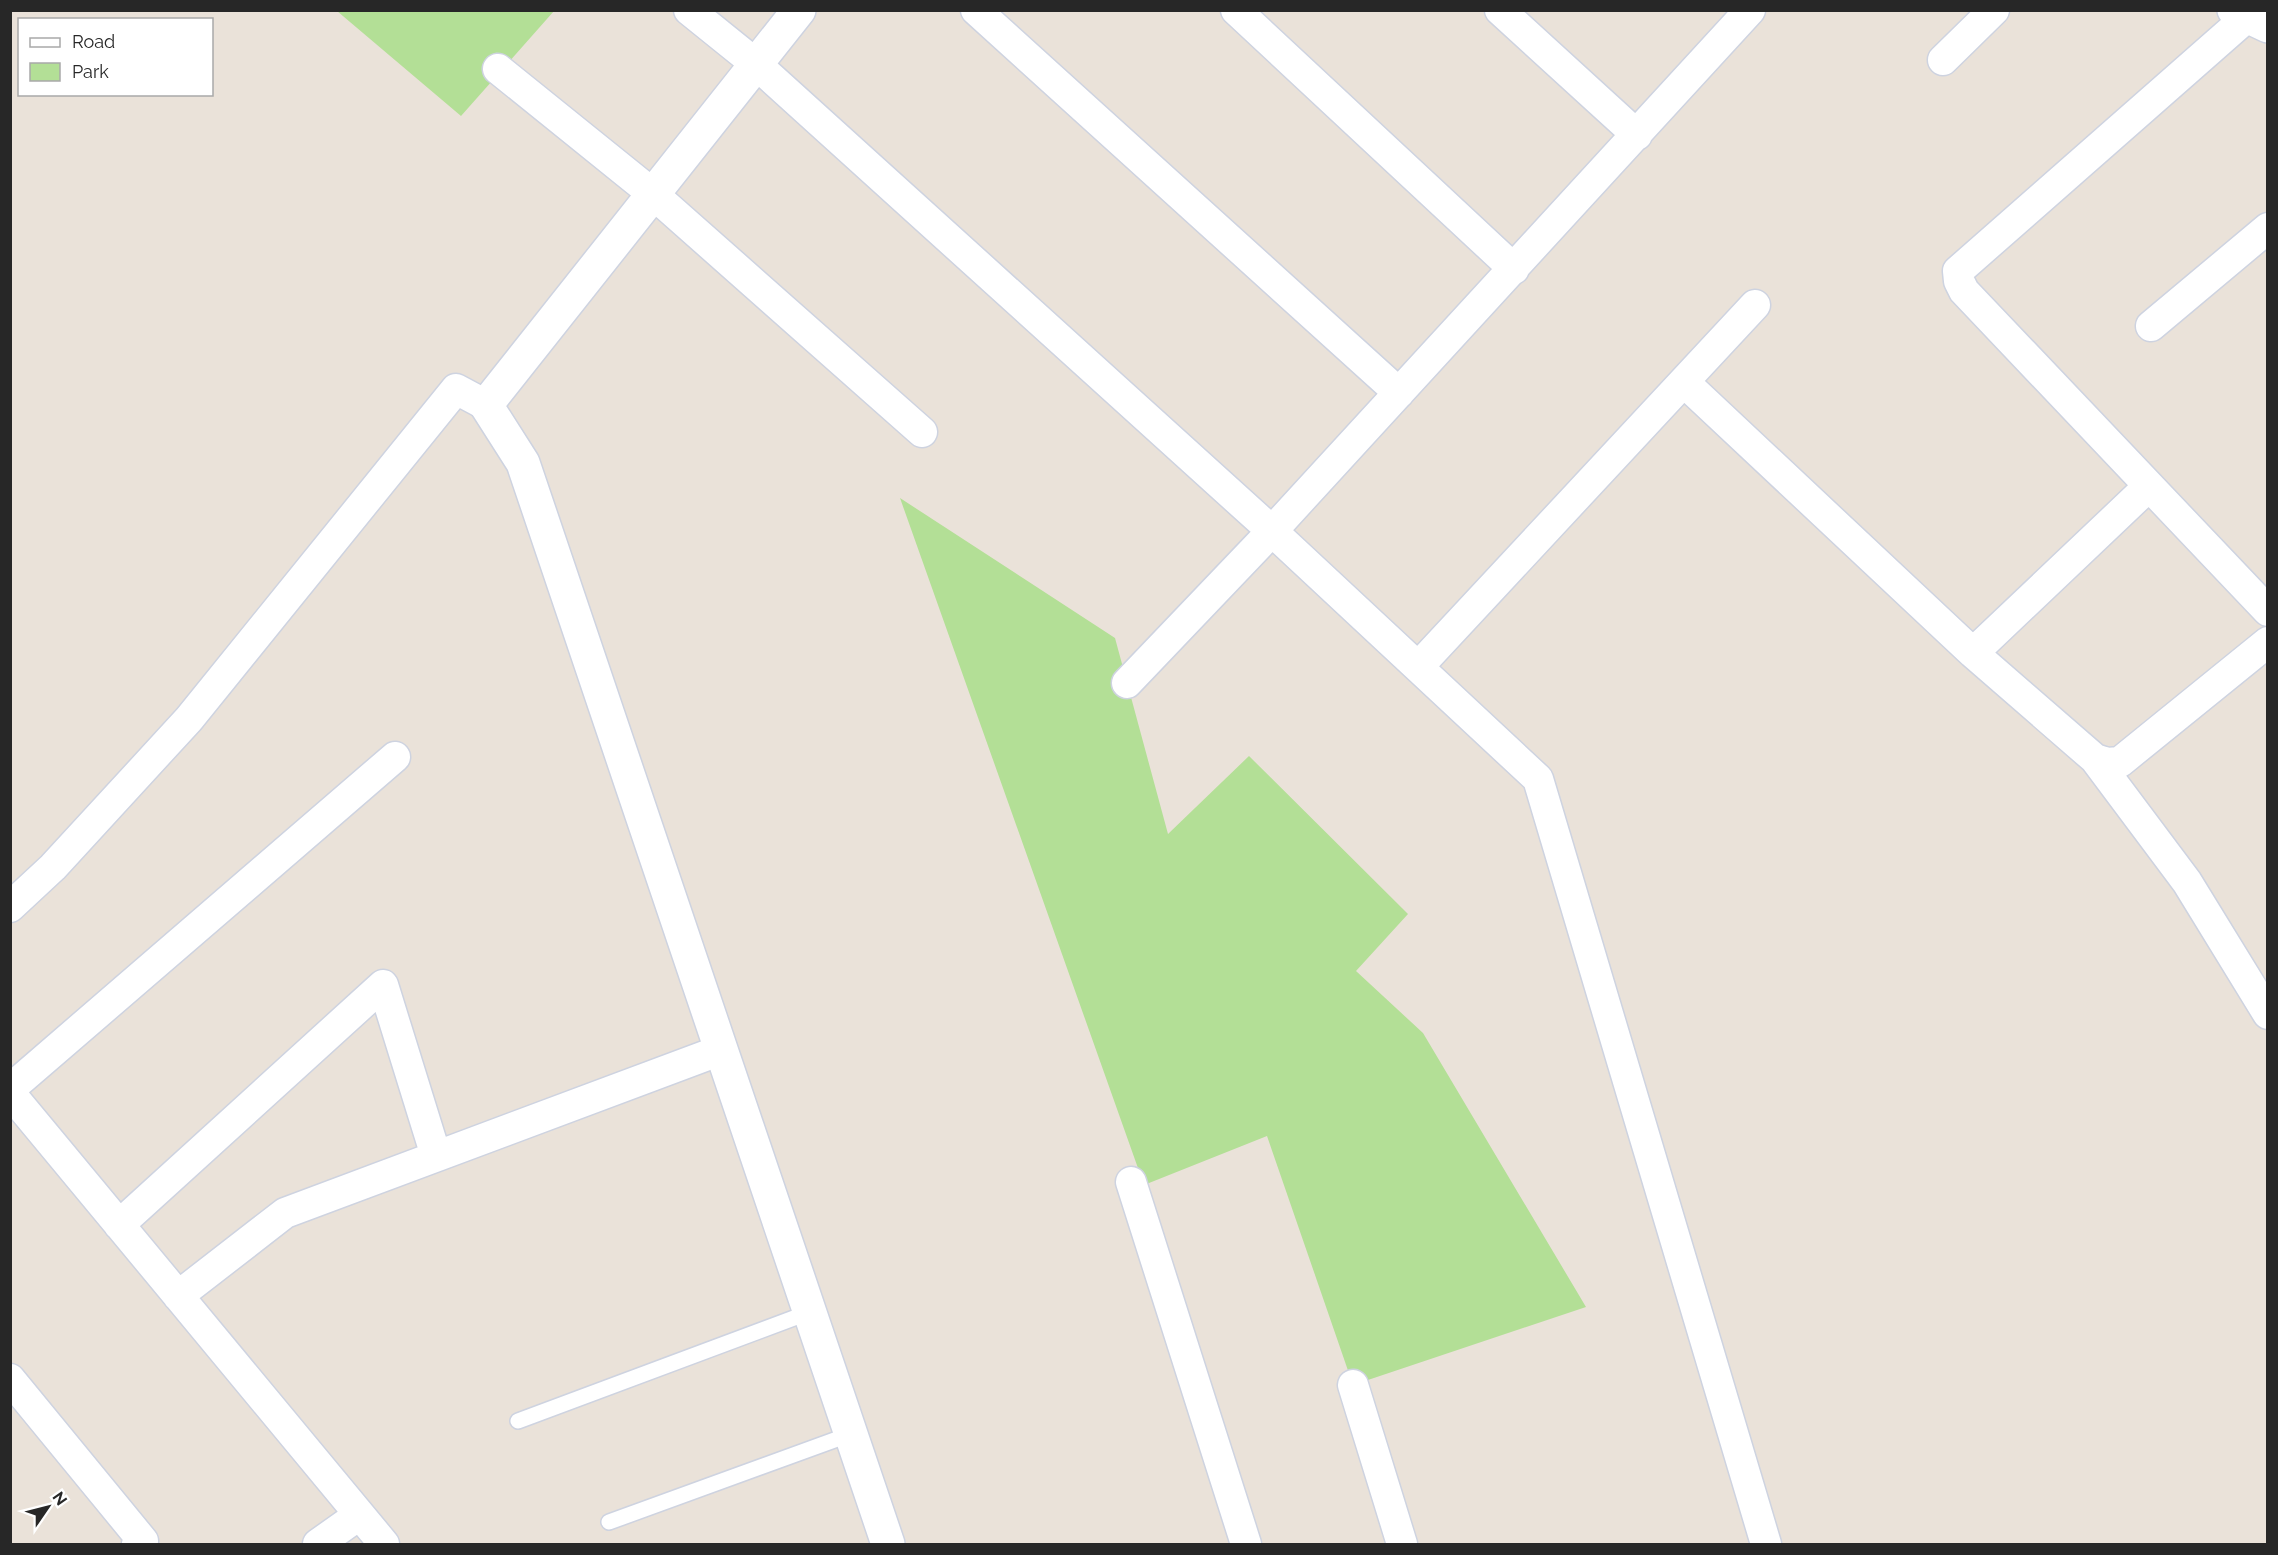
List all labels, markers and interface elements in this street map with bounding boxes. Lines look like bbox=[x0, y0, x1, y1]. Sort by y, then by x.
legend bbox=[18, 18, 213, 96]
text: Road bbox=[72, 31, 115, 52]
text: Park bbox=[72, 61, 109, 82]
north arrow bbox=[18, 1477, 78, 1537]
text: N bbox=[49, 1488, 71, 1509]

